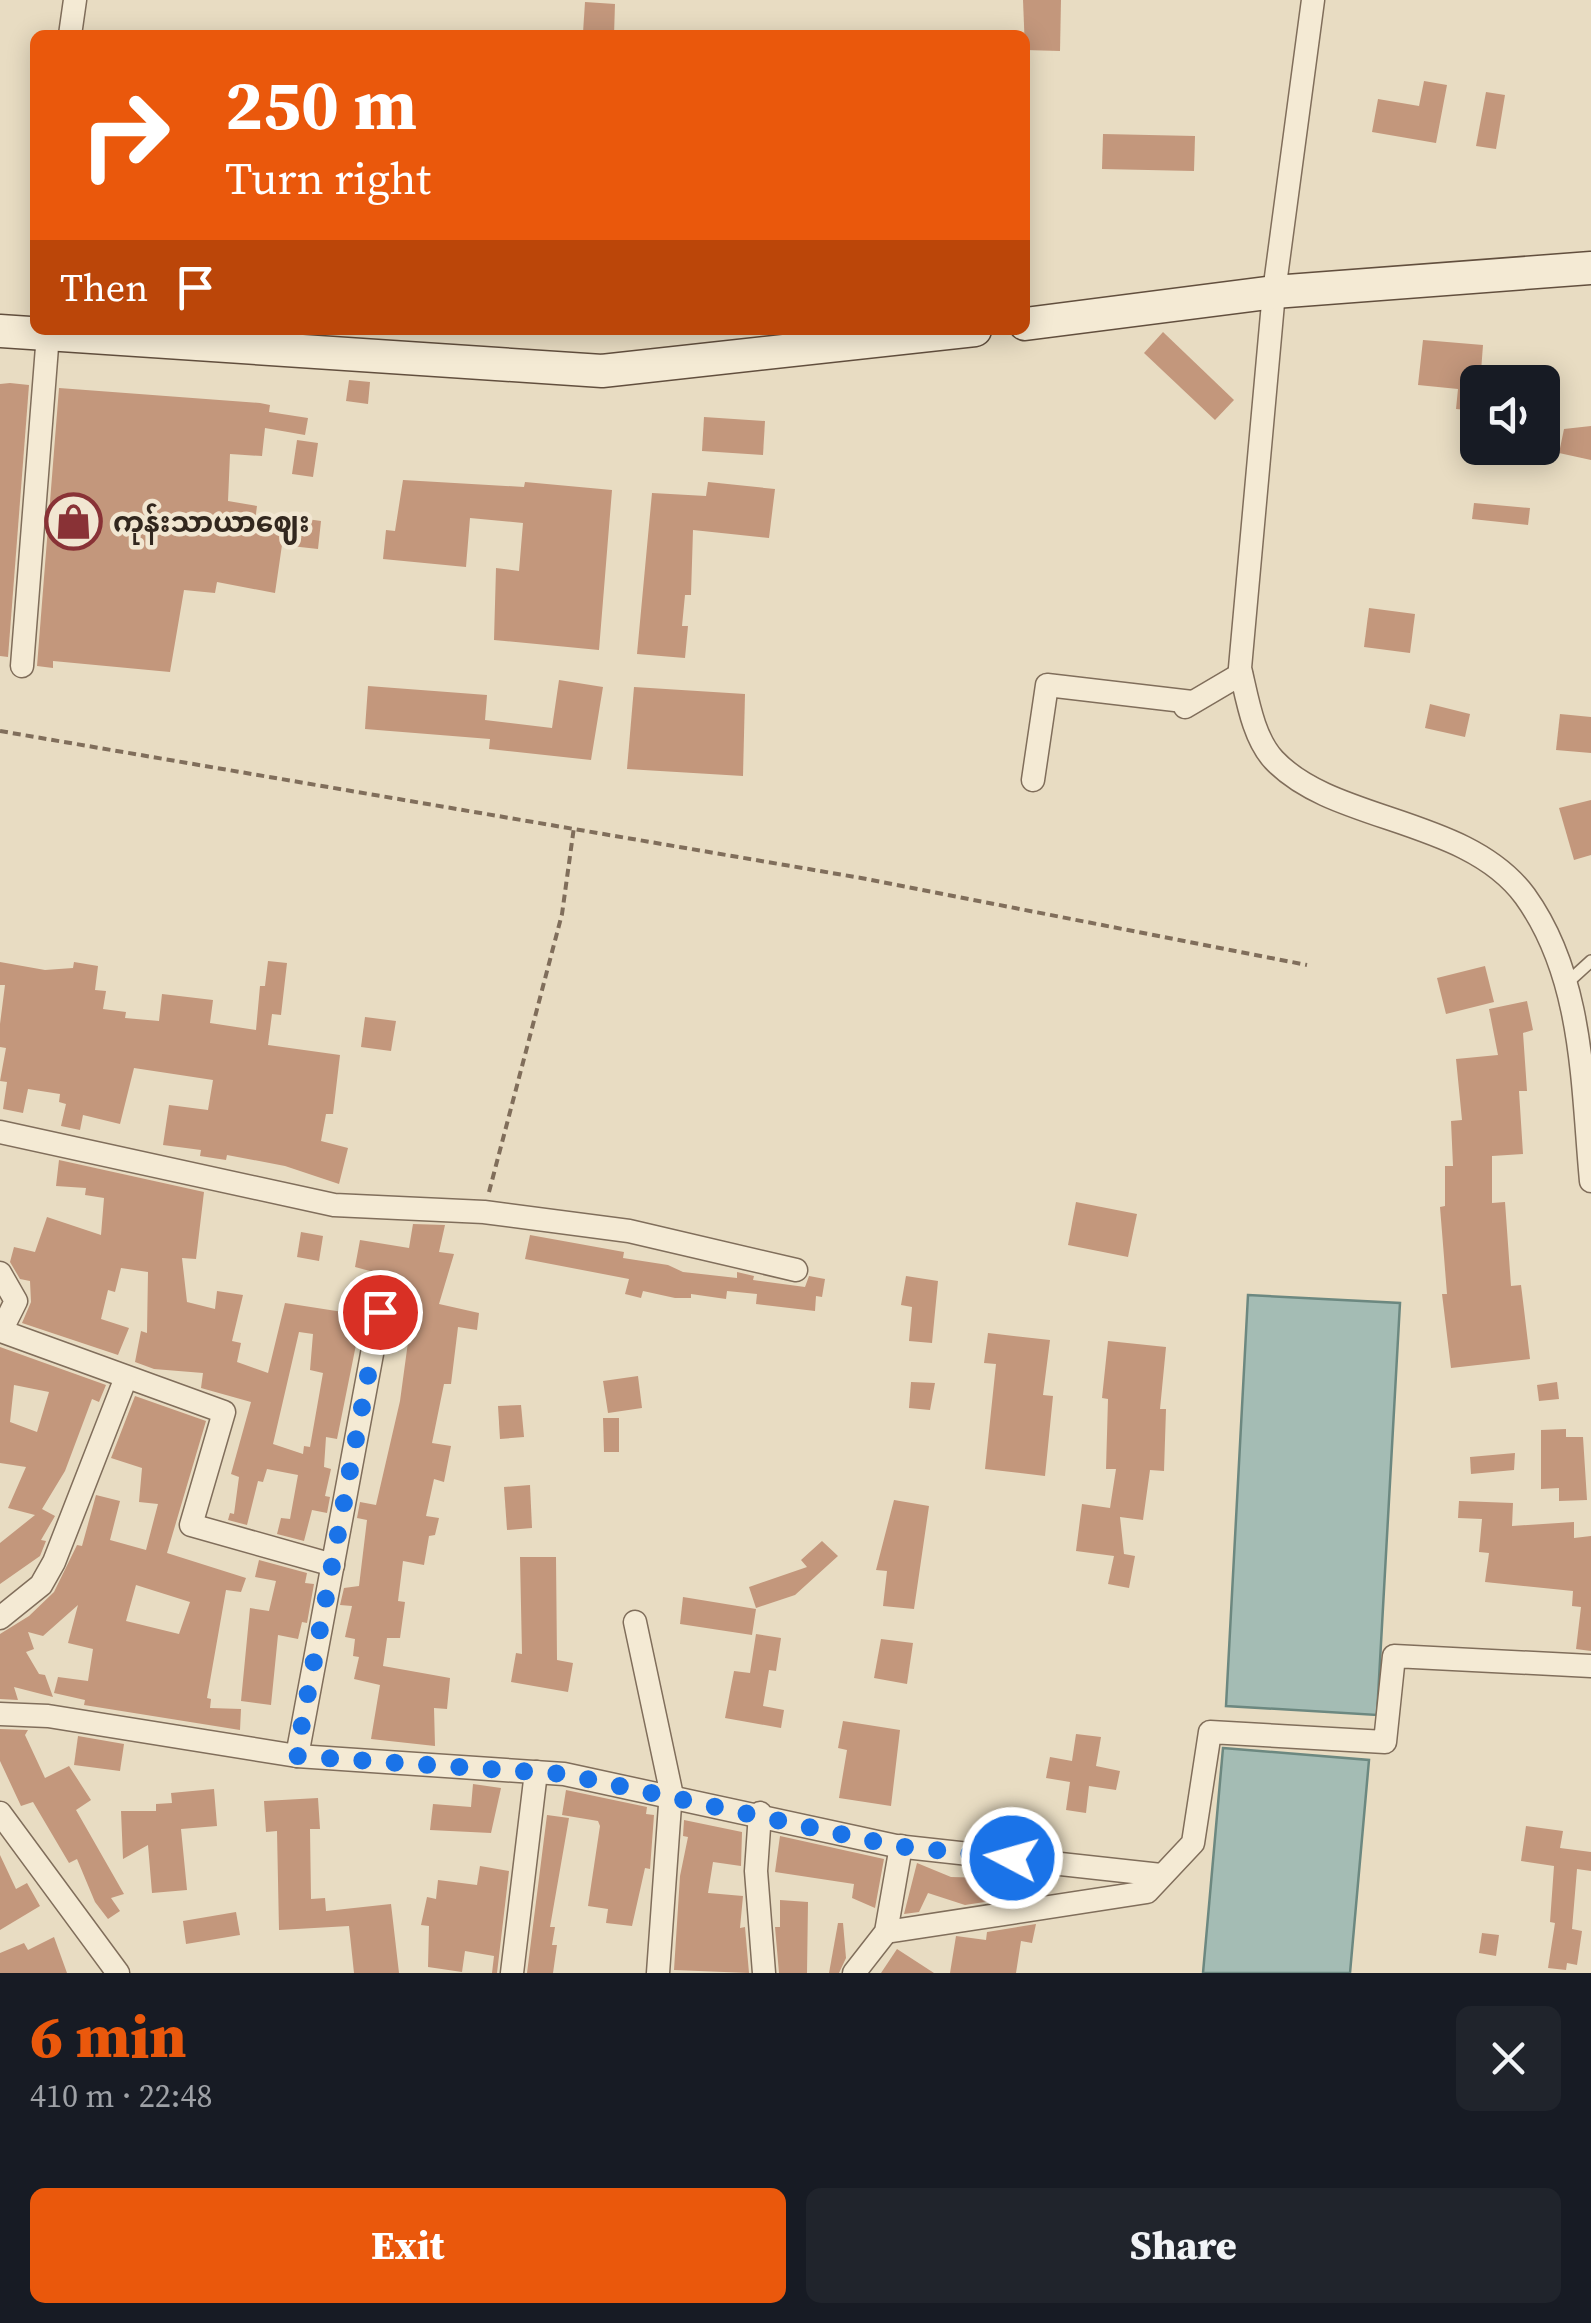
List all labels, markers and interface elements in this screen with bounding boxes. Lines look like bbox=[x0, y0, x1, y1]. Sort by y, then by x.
text: 250 m bbox=[225, 56, 417, 152]
icon: right bbox=[60, 70, 190, 200]
text: Turn right bbox=[225, 147, 431, 209]
icon: arrive bbox=[168, 260, 223, 315]
text: Then bbox=[60, 262, 148, 314]
map controls bbox=[1460, 365, 1560, 465]
button: sound bbox=[1460, 365, 1560, 465]
shop icon: ကုန်းသာယာဈေး bbox=[44, 492, 104, 552]
place label: ကုန်းသာယာဈေး bbox=[113, 503, 310, 545]
pin bbox=[338, 1270, 423, 1355]
icon: arrive bbox=[353, 1285, 408, 1340]
position arrow bbox=[960, 1806, 1064, 1910]
text: 6 min bbox=[30, 1995, 186, 2077]
button: close bbox=[1456, 2006, 1561, 2111]
text: 410 m · 22:48 bbox=[30, 2074, 212, 2118]
button: Exit bbox=[30, 2188, 786, 2303]
button: Share bbox=[806, 2188, 1561, 2303]

